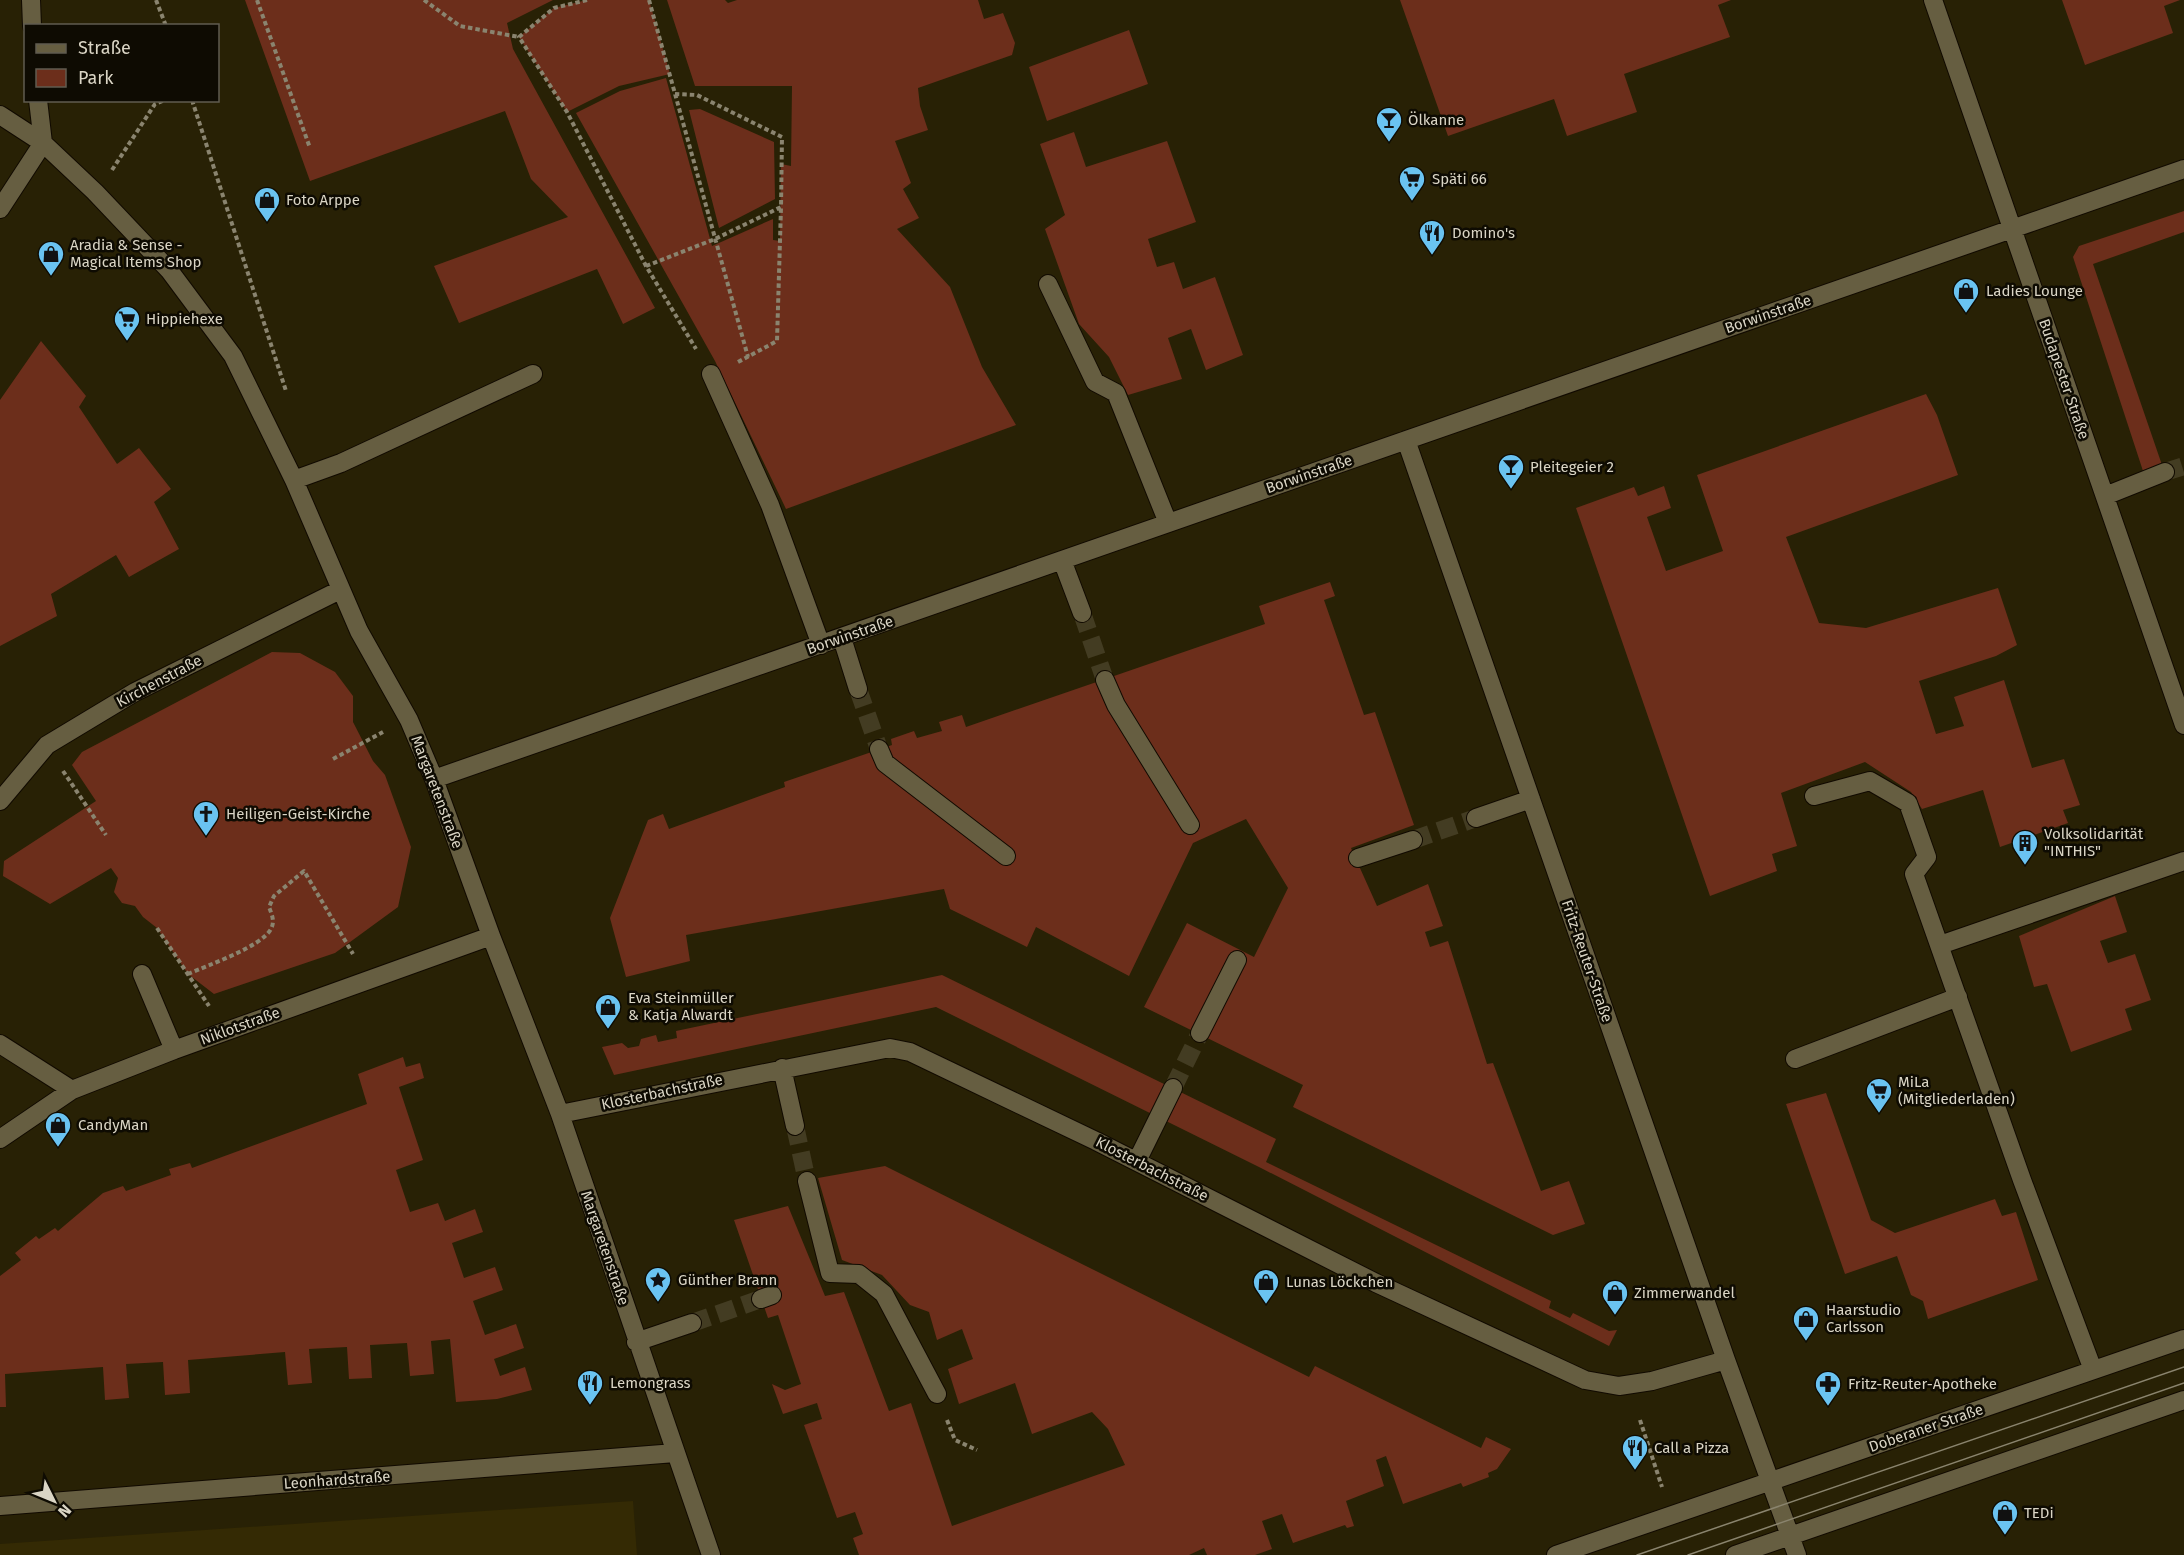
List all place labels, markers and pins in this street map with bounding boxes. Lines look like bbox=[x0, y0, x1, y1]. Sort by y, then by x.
bar icon: Ölkanne bbox=[1374, 105, 1404, 143]
place label: Ölkanne bbox=[1408, 111, 1464, 129]
supermarket icon: Späti 66 bbox=[1397, 164, 1427, 202]
place label: Späti 66 bbox=[1432, 170, 1487, 188]
shop icon: Foto Arppe bbox=[252, 185, 282, 223]
place label: Foto Arppe bbox=[286, 191, 360, 209]
restaurant icon: Domino's bbox=[1417, 218, 1447, 256]
place label: Domino's bbox=[1452, 224, 1515, 242]
place label: Aradia & Sense - Magical Items Shop bbox=[70, 236, 201, 271]
shop icon: Aradia & Sense - Magical Items Shop bbox=[36, 239, 66, 277]
shop icon: Ladies Lounge bbox=[1951, 276, 1981, 314]
place label: Ladies Lounge bbox=[1986, 282, 2083, 300]
supermarket icon: Hippiehexe bbox=[112, 304, 142, 342]
place label: Hippiehexe bbox=[146, 310, 223, 328]
bar icon: Pleitegeier 2 bbox=[1496, 452, 1526, 490]
place label: Pleitegeier 2 bbox=[1530, 458, 1614, 476]
church icon: Heiligen-Geist-Kirche bbox=[191, 799, 221, 837]
place label: Heiligen-Geist-Kirche bbox=[226, 805, 370, 823]
place label: Volksolidarität "INTHIS" bbox=[2044, 825, 2144, 860]
building icon: Volksolidarität "INTHIS" bbox=[2010, 828, 2040, 866]
place label: Eva Steinmüller & Katja Alwardt bbox=[628, 989, 734, 1024]
shop icon: Eva Steinmüller & Katja Alwardt bbox=[593, 992, 623, 1030]
place label: MiLa (Mitgliederladen) bbox=[1898, 1073, 2015, 1108]
supermarket icon: MiLa (Mitgliederladen) bbox=[1864, 1076, 1894, 1114]
shop icon: CandyMan bbox=[43, 1110, 73, 1148]
place label: CandyMan bbox=[78, 1116, 148, 1134]
place icon: Günther Brann bbox=[643, 1265, 673, 1303]
shop icon: Lunas Löckchen bbox=[1251, 1267, 1281, 1305]
place label: Günther Brann bbox=[678, 1271, 777, 1289]
place label: Lunas Löckchen bbox=[1286, 1273, 1393, 1291]
shop icon: Zimmerwandel bbox=[1600, 1278, 1630, 1316]
place label: Zimmerwandel bbox=[1634, 1284, 1735, 1302]
place label: Haarstudio Carlsson bbox=[1826, 1301, 1901, 1336]
shop icon: Haarstudio Carlsson bbox=[1791, 1304, 1821, 1342]
restaurant icon: Lemongrass bbox=[575, 1368, 605, 1406]
pharmacy icon: Fritz-Reuter-Apotheke bbox=[1813, 1369, 1843, 1407]
place label: Lemongrass bbox=[610, 1374, 691, 1392]
place label: Fritz-Reuter-Apotheke bbox=[1848, 1375, 1997, 1393]
restaurant icon: Call a Pizza bbox=[1620, 1433, 1650, 1471]
place label: Call a Pizza bbox=[1654, 1439, 1729, 1457]
shop icon: TEDi bbox=[1990, 1498, 2020, 1536]
place label: TEDi bbox=[2024, 1504, 2054, 1522]

